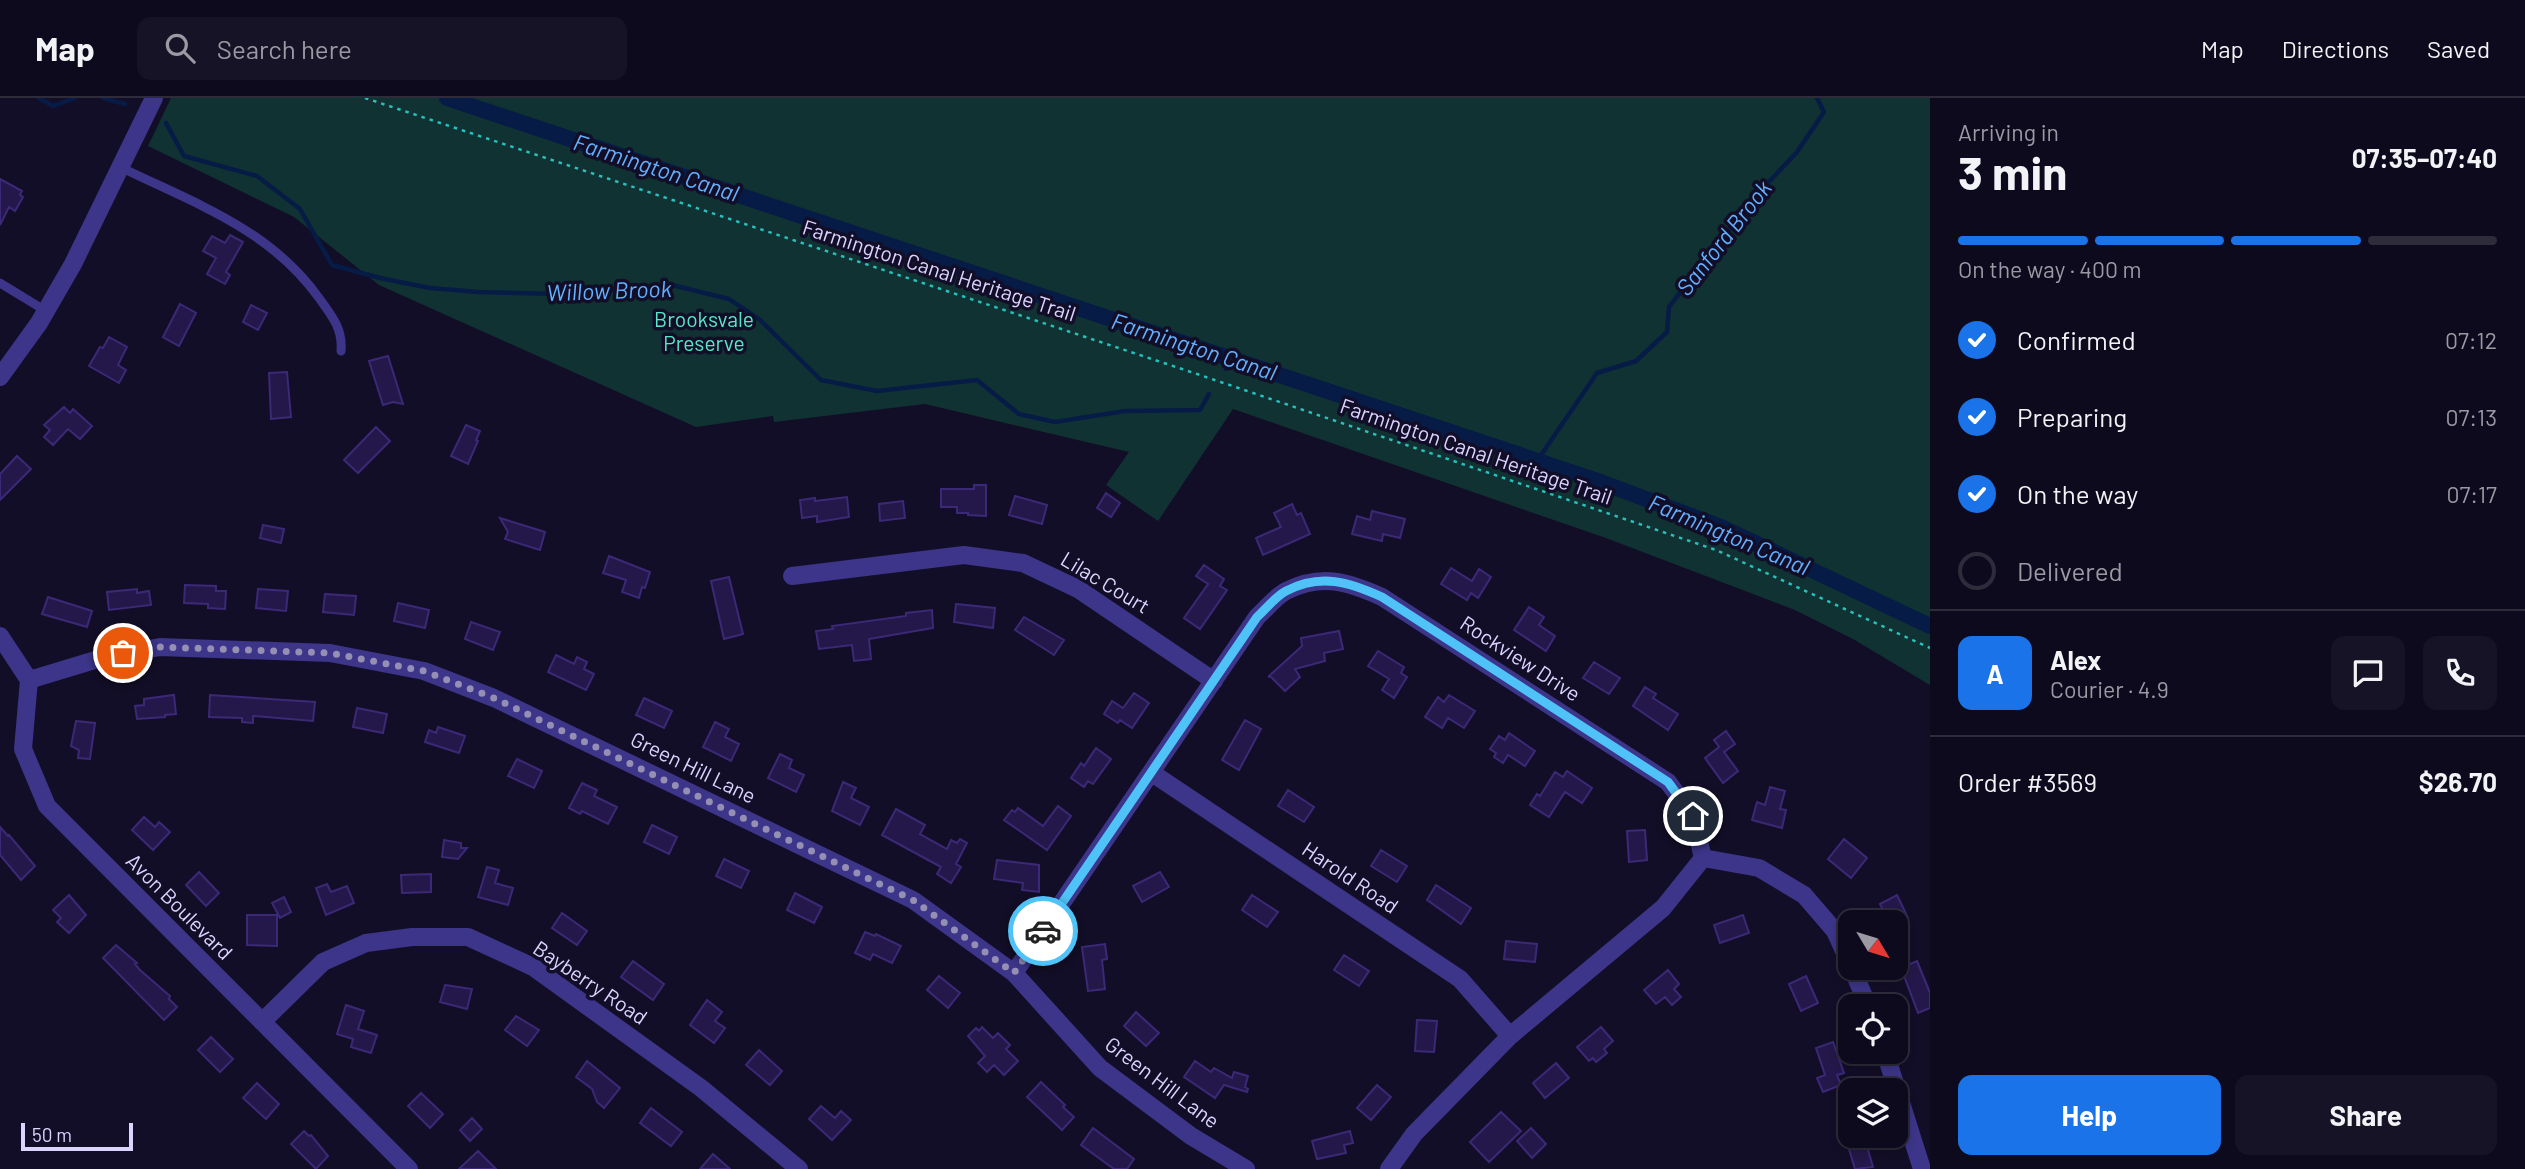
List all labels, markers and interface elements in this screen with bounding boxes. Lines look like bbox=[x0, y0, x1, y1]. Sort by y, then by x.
search box bbox=[137, 17, 627, 80]
text: Map bbox=[35, 28, 95, 68]
icon: search bbox=[161, 29, 199, 67]
text: Search here bbox=[217, 33, 352, 64]
text: Map bbox=[2201, 34, 2244, 63]
text: Directions bbox=[2282, 34, 2389, 63]
text: Saved bbox=[2427, 34, 2490, 63]
text: Arriving in bbox=[1958, 118, 2059, 146]
water label: Farmington Canal bbox=[570, 127, 742, 207]
text: 07:35–07:40 bbox=[2352, 142, 2497, 173]
text: 3 min bbox=[1958, 144, 2067, 199]
water label: Sanford Brook bbox=[1670, 174, 1777, 301]
street label: Farmington Canal Heritage Trail bbox=[800, 214, 1079, 326]
text: On the way · 400 m bbox=[1958, 255, 2142, 283]
water label: Willow Brook bbox=[546, 274, 672, 306]
park label: Brooksvale Preserve bbox=[654, 306, 754, 355]
water label: Farmington Canal bbox=[1108, 306, 1280, 386]
icon: check bbox=[1958, 321, 1996, 359]
text: Confirmed bbox=[2017, 324, 2136, 355]
text: 07:12 bbox=[2445, 326, 2497, 354]
street label: Farmington Canal Heritage Trail bbox=[1337, 392, 1616, 509]
icon: check bbox=[1958, 398, 1996, 436]
text: Preparing bbox=[2017, 401, 2127, 432]
text: 07:13 bbox=[2445, 403, 2497, 431]
icon: check bbox=[1958, 475, 1996, 513]
text: On the way bbox=[2017, 478, 2138, 509]
text: 07:17 bbox=[2446, 480, 2497, 508]
water label: Farmington Canal bbox=[1645, 488, 1814, 581]
street label: Lilac Court bbox=[1057, 546, 1155, 618]
text: Delivered bbox=[2017, 555, 2123, 586]
street label: Rockview Drive bbox=[1456, 610, 1586, 706]
pin bbox=[93, 623, 153, 683]
icon: bag bbox=[104, 634, 142, 672]
button: chat bbox=[2331, 636, 2405, 710]
button: phone bbox=[2423, 636, 2497, 710]
text: Alex bbox=[2050, 644, 2101, 675]
text: A bbox=[1986, 658, 2004, 689]
text: Courier · 4.9 bbox=[2050, 675, 2169, 703]
street label: Green Hill Lane bbox=[627, 726, 760, 808]
text: Order #3569 bbox=[1958, 766, 2097, 797]
text: $26.70 bbox=[2419, 766, 2497, 797]
pin bbox=[1663, 786, 1723, 846]
icon: home bbox=[1674, 797, 1712, 835]
street label: Harold Road bbox=[1298, 836, 1404, 918]
street label: Avon Boulevard bbox=[122, 848, 238, 964]
courier bbox=[1008, 896, 1078, 966]
north arrow bbox=[1838, 910, 1908, 980]
map controls bbox=[1838, 910, 1908, 1148]
icon: car bbox=[1024, 912, 1062, 950]
street label: Bayberry Road bbox=[529, 934, 653, 1029]
button: locate bbox=[1838, 994, 1908, 1064]
street label: Green Hill Lane bbox=[1101, 1031, 1225, 1133]
button: Help bbox=[1958, 1075, 2221, 1155]
button: Share bbox=[2235, 1075, 2497, 1155]
button: layers bbox=[1838, 1078, 1908, 1148]
scale bar bbox=[21, 1120, 133, 1152]
text: 50 m bbox=[32, 1123, 72, 1146]

